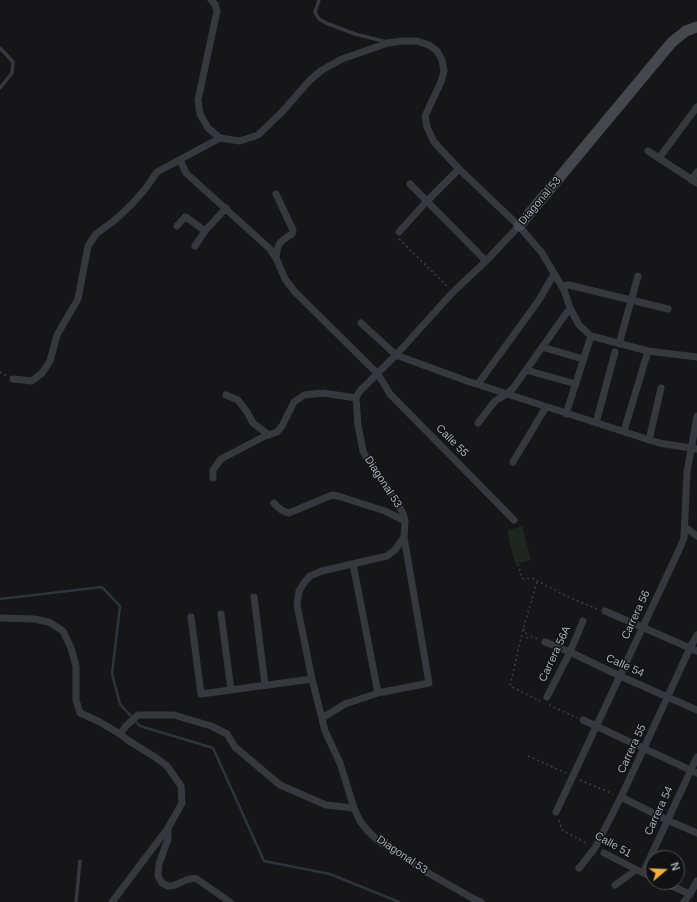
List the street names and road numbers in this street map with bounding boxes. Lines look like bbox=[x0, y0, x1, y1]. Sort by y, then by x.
street label: Diagonal 53 bbox=[516, 174, 564, 228]
street label: Calle 55 bbox=[433, 422, 471, 460]
street label: Diagonal 53 bbox=[361, 454, 405, 510]
street label: Carrera 56 bbox=[619, 588, 653, 642]
street label: Carrera 56A bbox=[536, 624, 574, 684]
street label: Calle 54 bbox=[604, 652, 646, 680]
street label: Carrera 55 bbox=[615, 722, 649, 776]
street label: Carrera 54 bbox=[642, 784, 676, 838]
street label: Calle 51 bbox=[592, 829, 634, 861]
street label: Diagonal 53 bbox=[374, 833, 430, 877]

